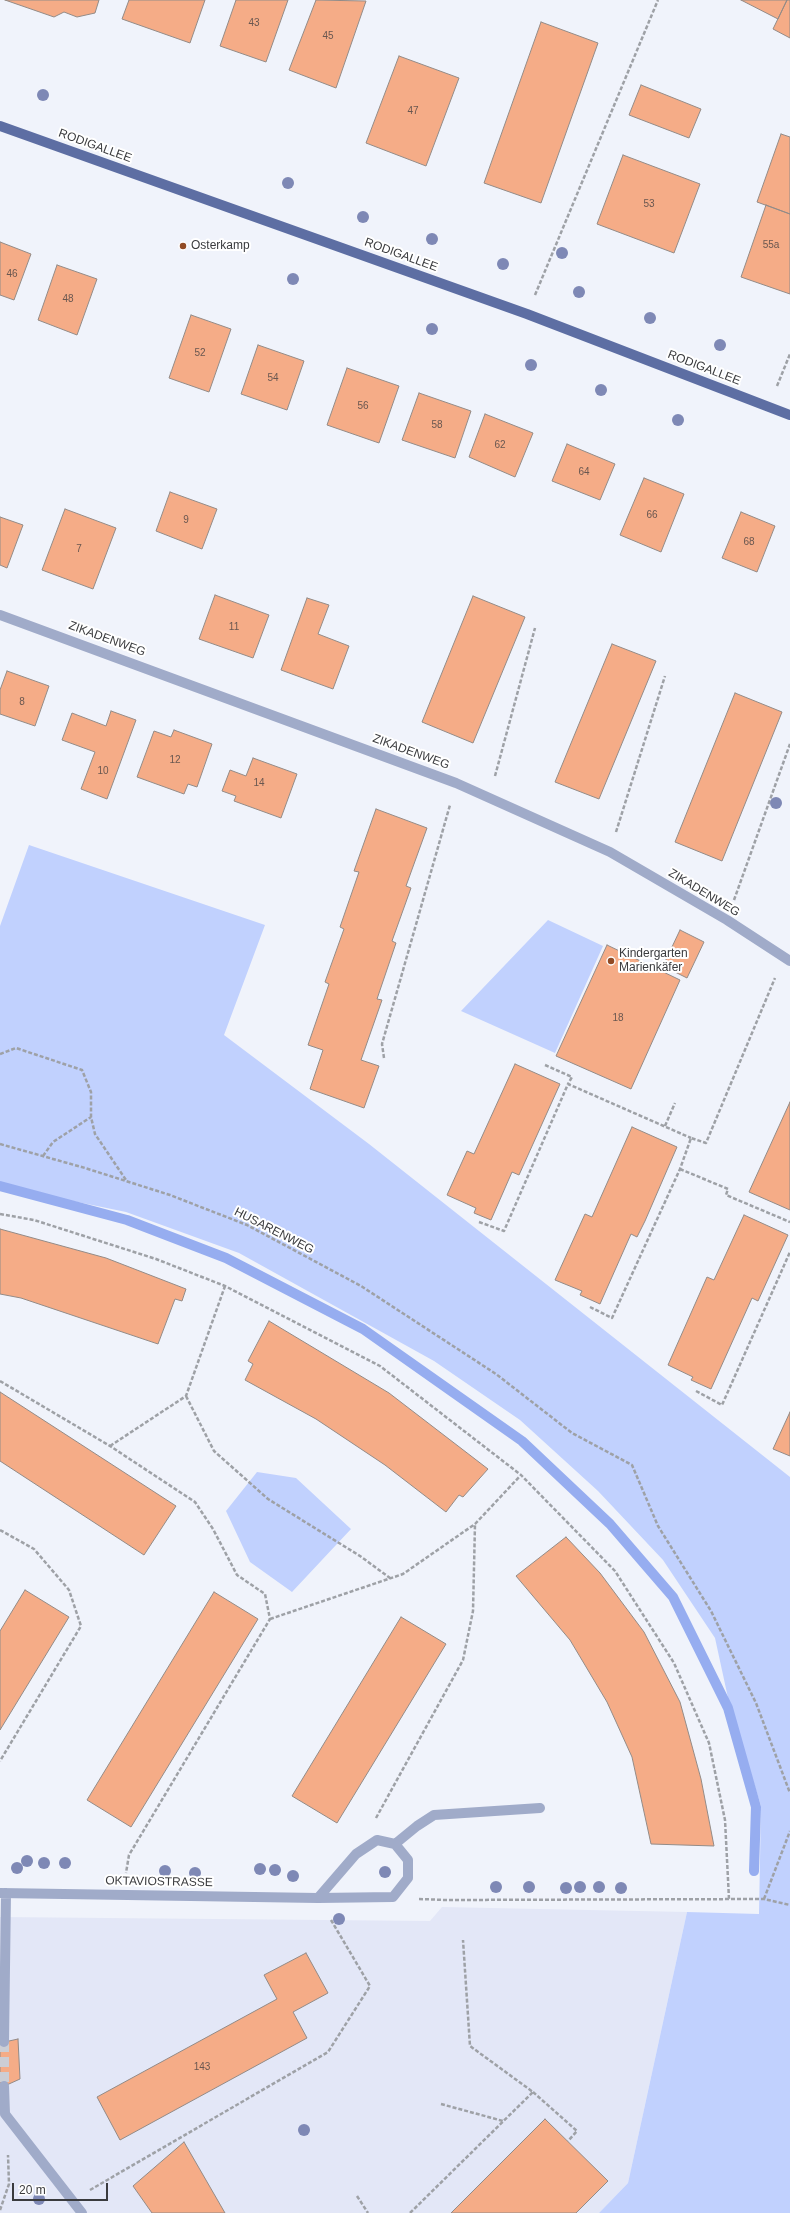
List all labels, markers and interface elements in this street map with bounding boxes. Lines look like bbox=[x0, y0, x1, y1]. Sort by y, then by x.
house number: 43 bbox=[248, 17, 260, 29]
house number: 45 bbox=[322, 30, 334, 42]
house number: 47 bbox=[407, 105, 419, 117]
street label: RODIGALLEE bbox=[57, 126, 133, 166]
house number: 53 bbox=[643, 198, 655, 210]
street label: RODIGALLEE bbox=[363, 235, 439, 275]
place label: Osterkamp bbox=[191, 239, 250, 253]
house number: 55a bbox=[763, 239, 779, 251]
marker: Osterkamp bbox=[178, 241, 188, 251]
house number: 46 bbox=[6, 268, 18, 280]
house number: 48 bbox=[62, 293, 74, 305]
house number: 52 bbox=[194, 347, 206, 359]
street label: RODIGALLEE bbox=[666, 348, 742, 388]
house number: 54 bbox=[267, 372, 279, 384]
house number: 56 bbox=[357, 400, 369, 412]
house number: 58 bbox=[431, 419, 443, 431]
house number: 62 bbox=[494, 439, 506, 451]
house number: 64 bbox=[578, 466, 590, 478]
house number: 66 bbox=[646, 509, 658, 521]
house number: 9 bbox=[183, 514, 189, 526]
house number: 68 bbox=[743, 536, 755, 548]
house number: 7 bbox=[76, 543, 82, 555]
street label: ZIKADENWEG bbox=[67, 618, 147, 660]
house number: 11 bbox=[229, 621, 239, 633]
house number: 8 bbox=[19, 696, 25, 708]
street label: ZIKADENWEG bbox=[371, 731, 451, 773]
house number: 12 bbox=[169, 754, 181, 766]
house number: 10 bbox=[97, 765, 109, 777]
house number: 14 bbox=[253, 777, 265, 789]
street label: ZIKADENWEG bbox=[666, 866, 742, 920]
place label: Kindergarten Marienkäfer bbox=[619, 947, 688, 975]
marker: Kindergarten Marienkäfer bbox=[606, 956, 616, 966]
house number: 18 bbox=[612, 1012, 624, 1024]
street label: HUSARENWEG bbox=[232, 1205, 316, 1257]
street label: OKTAVIOSTRASSE bbox=[105, 1874, 213, 1890]
house number: 143 bbox=[194, 2061, 210, 2073]
scale bar bbox=[14, 2175, 110, 2201]
text: 20 m bbox=[19, 2183, 46, 2197]

